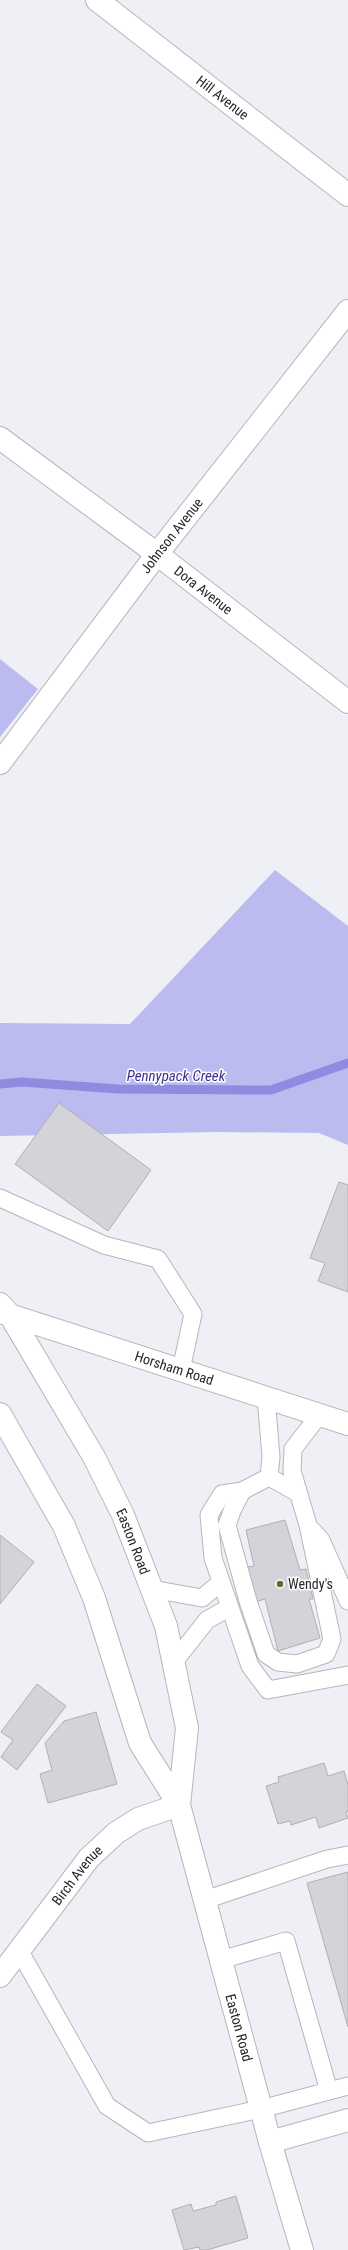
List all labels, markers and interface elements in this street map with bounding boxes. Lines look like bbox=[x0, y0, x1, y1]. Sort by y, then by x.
street label: Hill Avenue bbox=[193, 72, 252, 123]
street label: Johnson Avenue bbox=[137, 494, 206, 576]
street label: Dora Avenue bbox=[171, 562, 236, 618]
water label: Pennypack Creek bbox=[127, 1067, 226, 1085]
street label: Horsham Road bbox=[133, 1348, 216, 1388]
street label: Easton Road bbox=[113, 1506, 153, 1577]
place label: Wendy's bbox=[288, 1576, 333, 1592]
marker: Wendy's bbox=[275, 1579, 285, 1589]
street label: Birch Avenue bbox=[48, 1842, 106, 1908]
street label: Easton Road bbox=[222, 1992, 256, 2063]

